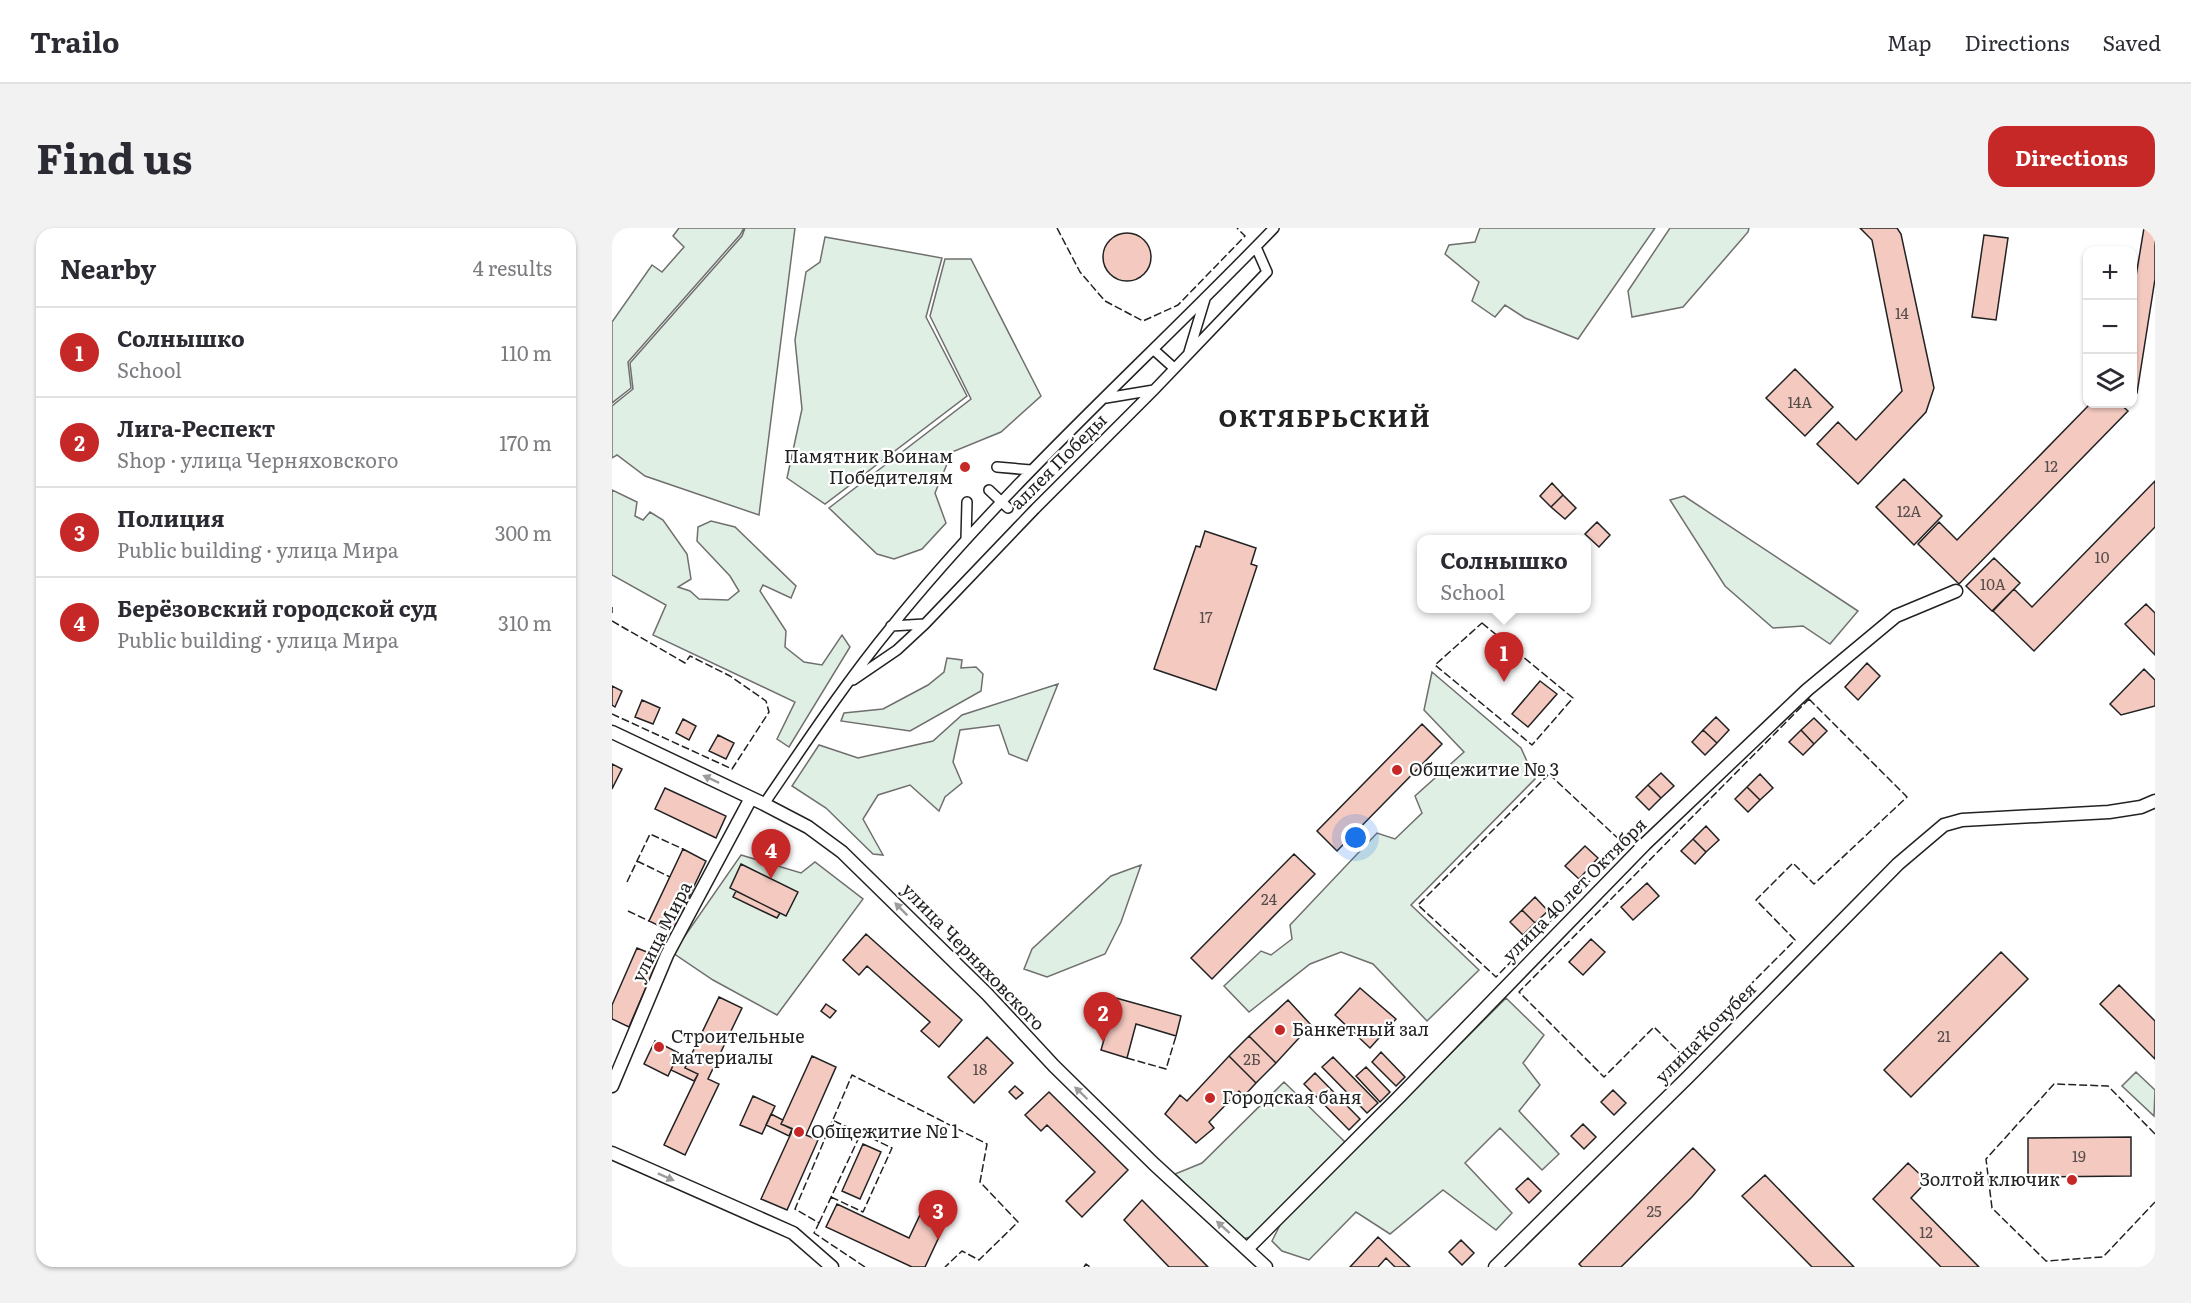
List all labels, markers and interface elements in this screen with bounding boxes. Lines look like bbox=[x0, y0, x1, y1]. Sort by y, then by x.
text: Trailo bbox=[30, 20, 119, 62]
text: Map bbox=[1887, 26, 1932, 57]
text: Directions bbox=[1965, 26, 2070, 57]
text: Saved bbox=[2103, 26, 2161, 57]
text: Find us bbox=[36, 125, 193, 187]
button: Directions bbox=[1988, 126, 2155, 187]
map controls bbox=[2083, 246, 2137, 408]
button: + bbox=[2083, 246, 2137, 300]
text: Nearby bbox=[60, 248, 156, 287]
text: 4 results bbox=[473, 252, 552, 282]
button: − bbox=[2083, 300, 2137, 354]
house number: 14 bbox=[1895, 301, 1909, 324]
text: Солнышко bbox=[117, 321, 245, 354]
text: 1 bbox=[75, 337, 84, 367]
text: 110 m bbox=[501, 337, 552, 367]
text: School bbox=[117, 354, 182, 384]
button: layers bbox=[2083, 354, 2137, 408]
house number: 14А bbox=[1788, 390, 1812, 413]
district label: ОКТЯБРЬСКИЙ bbox=[1219, 399, 1431, 434]
street label: аллея Победы bbox=[1004, 407, 1112, 515]
text: Лига-Респект bbox=[117, 411, 275, 444]
text: 2 bbox=[74, 427, 85, 457]
text: 170 m bbox=[499, 427, 552, 457]
place label: Памятник Воинам Победителям bbox=[784, 442, 953, 490]
text: Shop · улица Черняховского bbox=[117, 444, 399, 474]
house number: 12 bbox=[2044, 454, 2058, 477]
marker: Памятник Воинам Победителям bbox=[958, 460, 972, 474]
house number: 12А bbox=[1897, 499, 1921, 522]
text: Полиция bbox=[117, 501, 225, 534]
text: 3 bbox=[74, 517, 85, 547]
text: 300 m bbox=[495, 517, 552, 547]
text: Public building · улица Мира bbox=[117, 534, 399, 564]
popup bbox=[1417, 535, 1591, 613]
text: Солнышко bbox=[1440, 543, 1568, 576]
house number: 10 bbox=[2095, 545, 2110, 568]
house number: 10А bbox=[1980, 572, 2006, 595]
text: School bbox=[1440, 576, 1505, 606]
text: Берёзовский городской суд bbox=[117, 591, 437, 624]
house number: 17 bbox=[1199, 605, 1213, 628]
text: 4 bbox=[73, 607, 86, 637]
text: 310 m bbox=[498, 607, 552, 637]
text: Public building · улица Мира bbox=[117, 624, 399, 654]
pin: 1 bbox=[1484, 632, 1524, 682]
place label: Общежитие № 3 bbox=[1409, 755, 1559, 782]
marker: Общежитие № 3 bbox=[1390, 763, 1404, 777]
one-way arrow bbox=[703, 774, 720, 783]
street label: улица 40 лет Октября bbox=[1496, 811, 1652, 967]
your location bbox=[1341, 823, 1370, 852]
pin: 4 bbox=[752, 830, 790, 879]
street label: улица Мира bbox=[624, 876, 698, 986]
street label: улица Черняховского bbox=[896, 876, 1052, 1036]
house number: 24 bbox=[1261, 887, 1277, 910]
one-way arrow bbox=[893, 902, 908, 916]
street label: улица Кочубея bbox=[1648, 975, 1762, 1089]
pin: 2 bbox=[1084, 992, 1122, 1042]
place label: Банкетный зал bbox=[1292, 1015, 1429, 1042]
place label: Строительные материалы bbox=[671, 1022, 805, 1070]
marker: Банкетный зал bbox=[1273, 1023, 1287, 1037]
house number: 21 bbox=[1937, 1024, 1951, 1047]
marker: Строительные материалы bbox=[652, 1040, 666, 1054]
house number: 2Б bbox=[1243, 1047, 1261, 1070]
house number: 18 bbox=[973, 1057, 987, 1080]
place label: Городская баня bbox=[1222, 1083, 1362, 1110]
one-way arrow bbox=[1075, 1087, 1089, 1101]
marker: Городская баня bbox=[1203, 1091, 1217, 1105]
place label: Общежитие № 1 bbox=[811, 1117, 959, 1144]
marker: Общежитие № 1 bbox=[792, 1125, 806, 1139]
house number: 19 bbox=[2072, 1144, 2086, 1167]
place label: Золтой ключик bbox=[1919, 1165, 2060, 1192]
one-way arrow bbox=[657, 1172, 675, 1182]
marker: Золтой ключик bbox=[2065, 1173, 2079, 1187]
pin: 3 bbox=[918, 1190, 958, 1240]
house number: 25 bbox=[1646, 1199, 1662, 1222]
house number: 12 bbox=[1919, 1220, 1933, 1243]
one-way arrow bbox=[1216, 1221, 1231, 1234]

